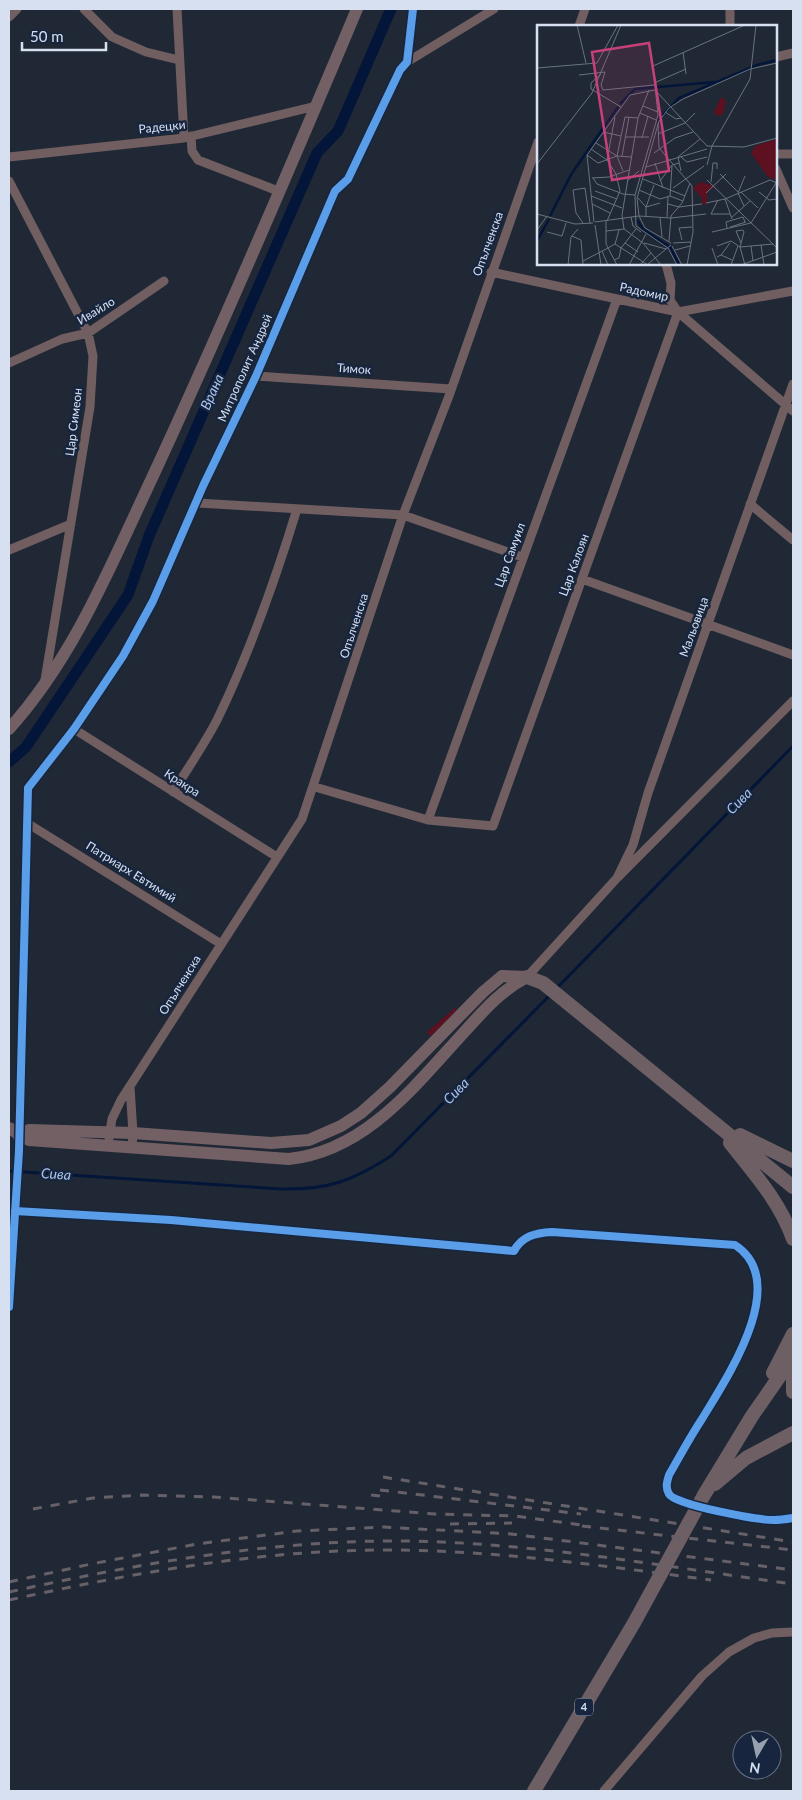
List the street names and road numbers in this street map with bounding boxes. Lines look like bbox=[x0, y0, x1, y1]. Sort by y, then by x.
street label: Радецки bbox=[138, 117, 186, 136]
street label: Опълченска bbox=[469, 210, 506, 278]
street label: Радомир bbox=[618, 279, 670, 304]
street label: Ивайло bbox=[74, 293, 118, 328]
street label: Митрополит Андрей bbox=[214, 312, 275, 424]
street label: Тимок bbox=[336, 360, 372, 377]
street label: Цар Симеон bbox=[62, 387, 85, 457]
street label: Цар Самуил bbox=[491, 520, 528, 589]
street label: Цар Калоян bbox=[555, 532, 592, 598]
street label: Опълченска bbox=[336, 591, 371, 660]
street label: Мальовица bbox=[676, 595, 711, 659]
street label: Кракра bbox=[162, 766, 203, 800]
street label: Патриарх Евтимий bbox=[83, 838, 179, 905]
street label: Опълченска bbox=[155, 952, 204, 1017]
road number: 4 bbox=[575, 1698, 593, 1715]

